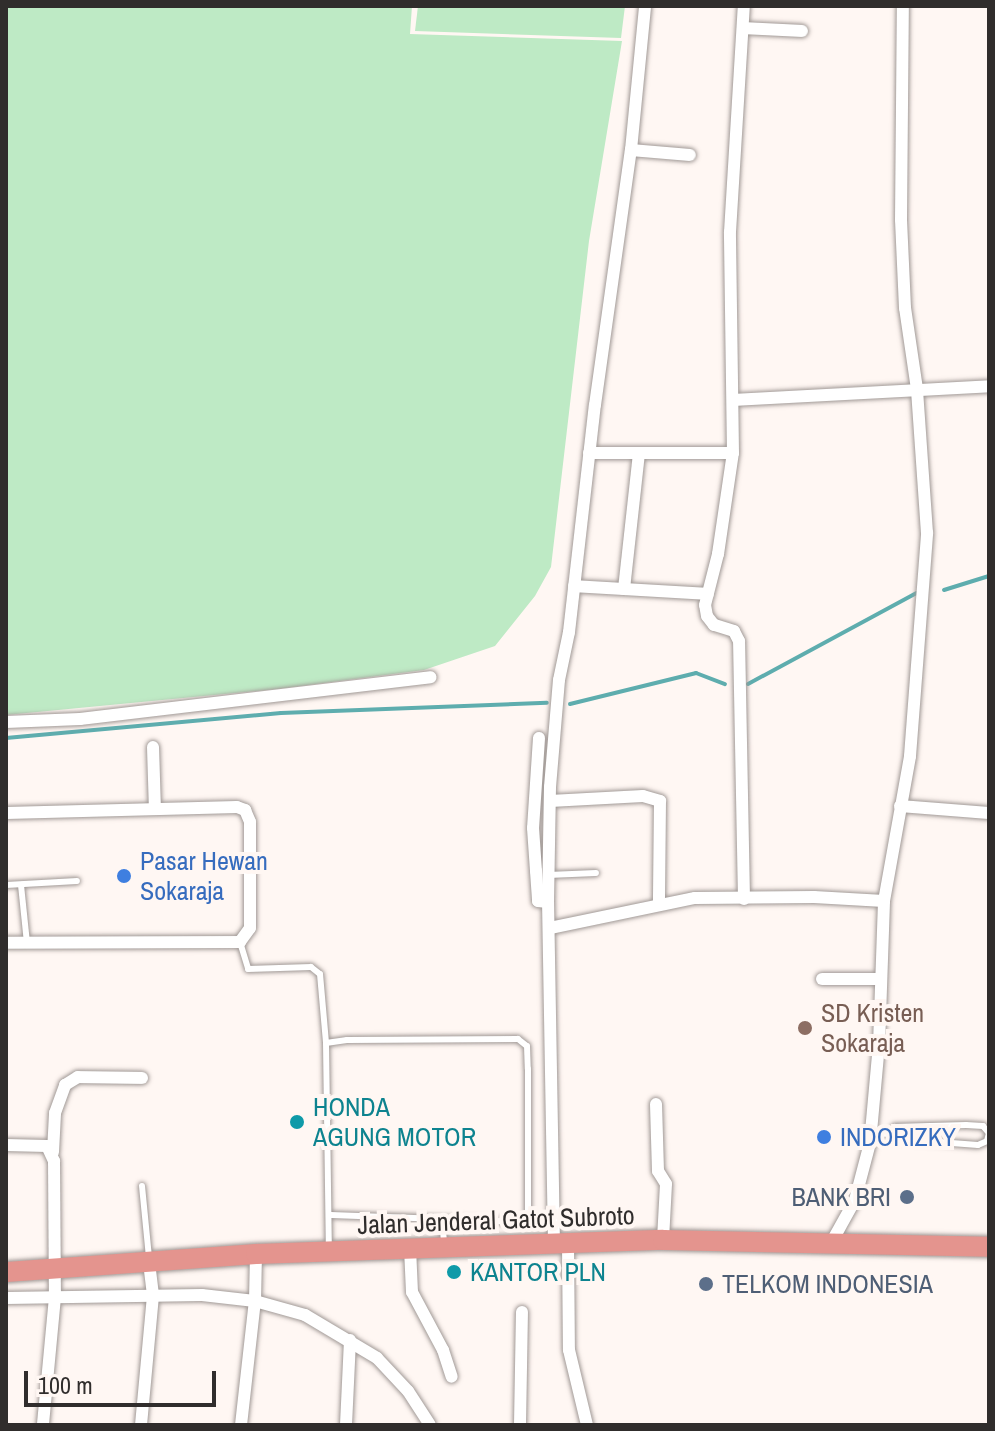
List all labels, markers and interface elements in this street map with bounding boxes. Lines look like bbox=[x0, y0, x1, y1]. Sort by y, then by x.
place label: Pasar Hewan Sokaraja bbox=[140, 845, 268, 906]
marker: Pasar Hewan Sokaraja bbox=[115, 867, 133, 885]
place label: SD Kristen Sokaraja bbox=[821, 997, 924, 1058]
marker: SD Kristen Sokaraja bbox=[796, 1019, 814, 1037]
place label: HONDA AGUNG MOTOR bbox=[313, 1091, 476, 1152]
marker: HONDA AGUNG MOTOR bbox=[288, 1113, 306, 1131]
place label: INDORIZKY bbox=[840, 1121, 956, 1153]
marker: INDORIZKY bbox=[815, 1128, 833, 1146]
place label: BANK BRI bbox=[791, 1181, 891, 1213]
marker: BANK BRI bbox=[898, 1188, 916, 1206]
street label: Jalan Jenderal Gatot Subroto bbox=[357, 1200, 635, 1240]
place label: KANTOR PLN bbox=[470, 1256, 606, 1288]
marker: KANTOR PLN bbox=[445, 1263, 463, 1281]
place label: TELKOM INDONESIA bbox=[722, 1268, 933, 1300]
marker: TELKOM INDONESIA bbox=[697, 1275, 715, 1293]
scale bar bbox=[28, 1355, 220, 1405]
text: 100 m bbox=[38, 1369, 93, 1401]

